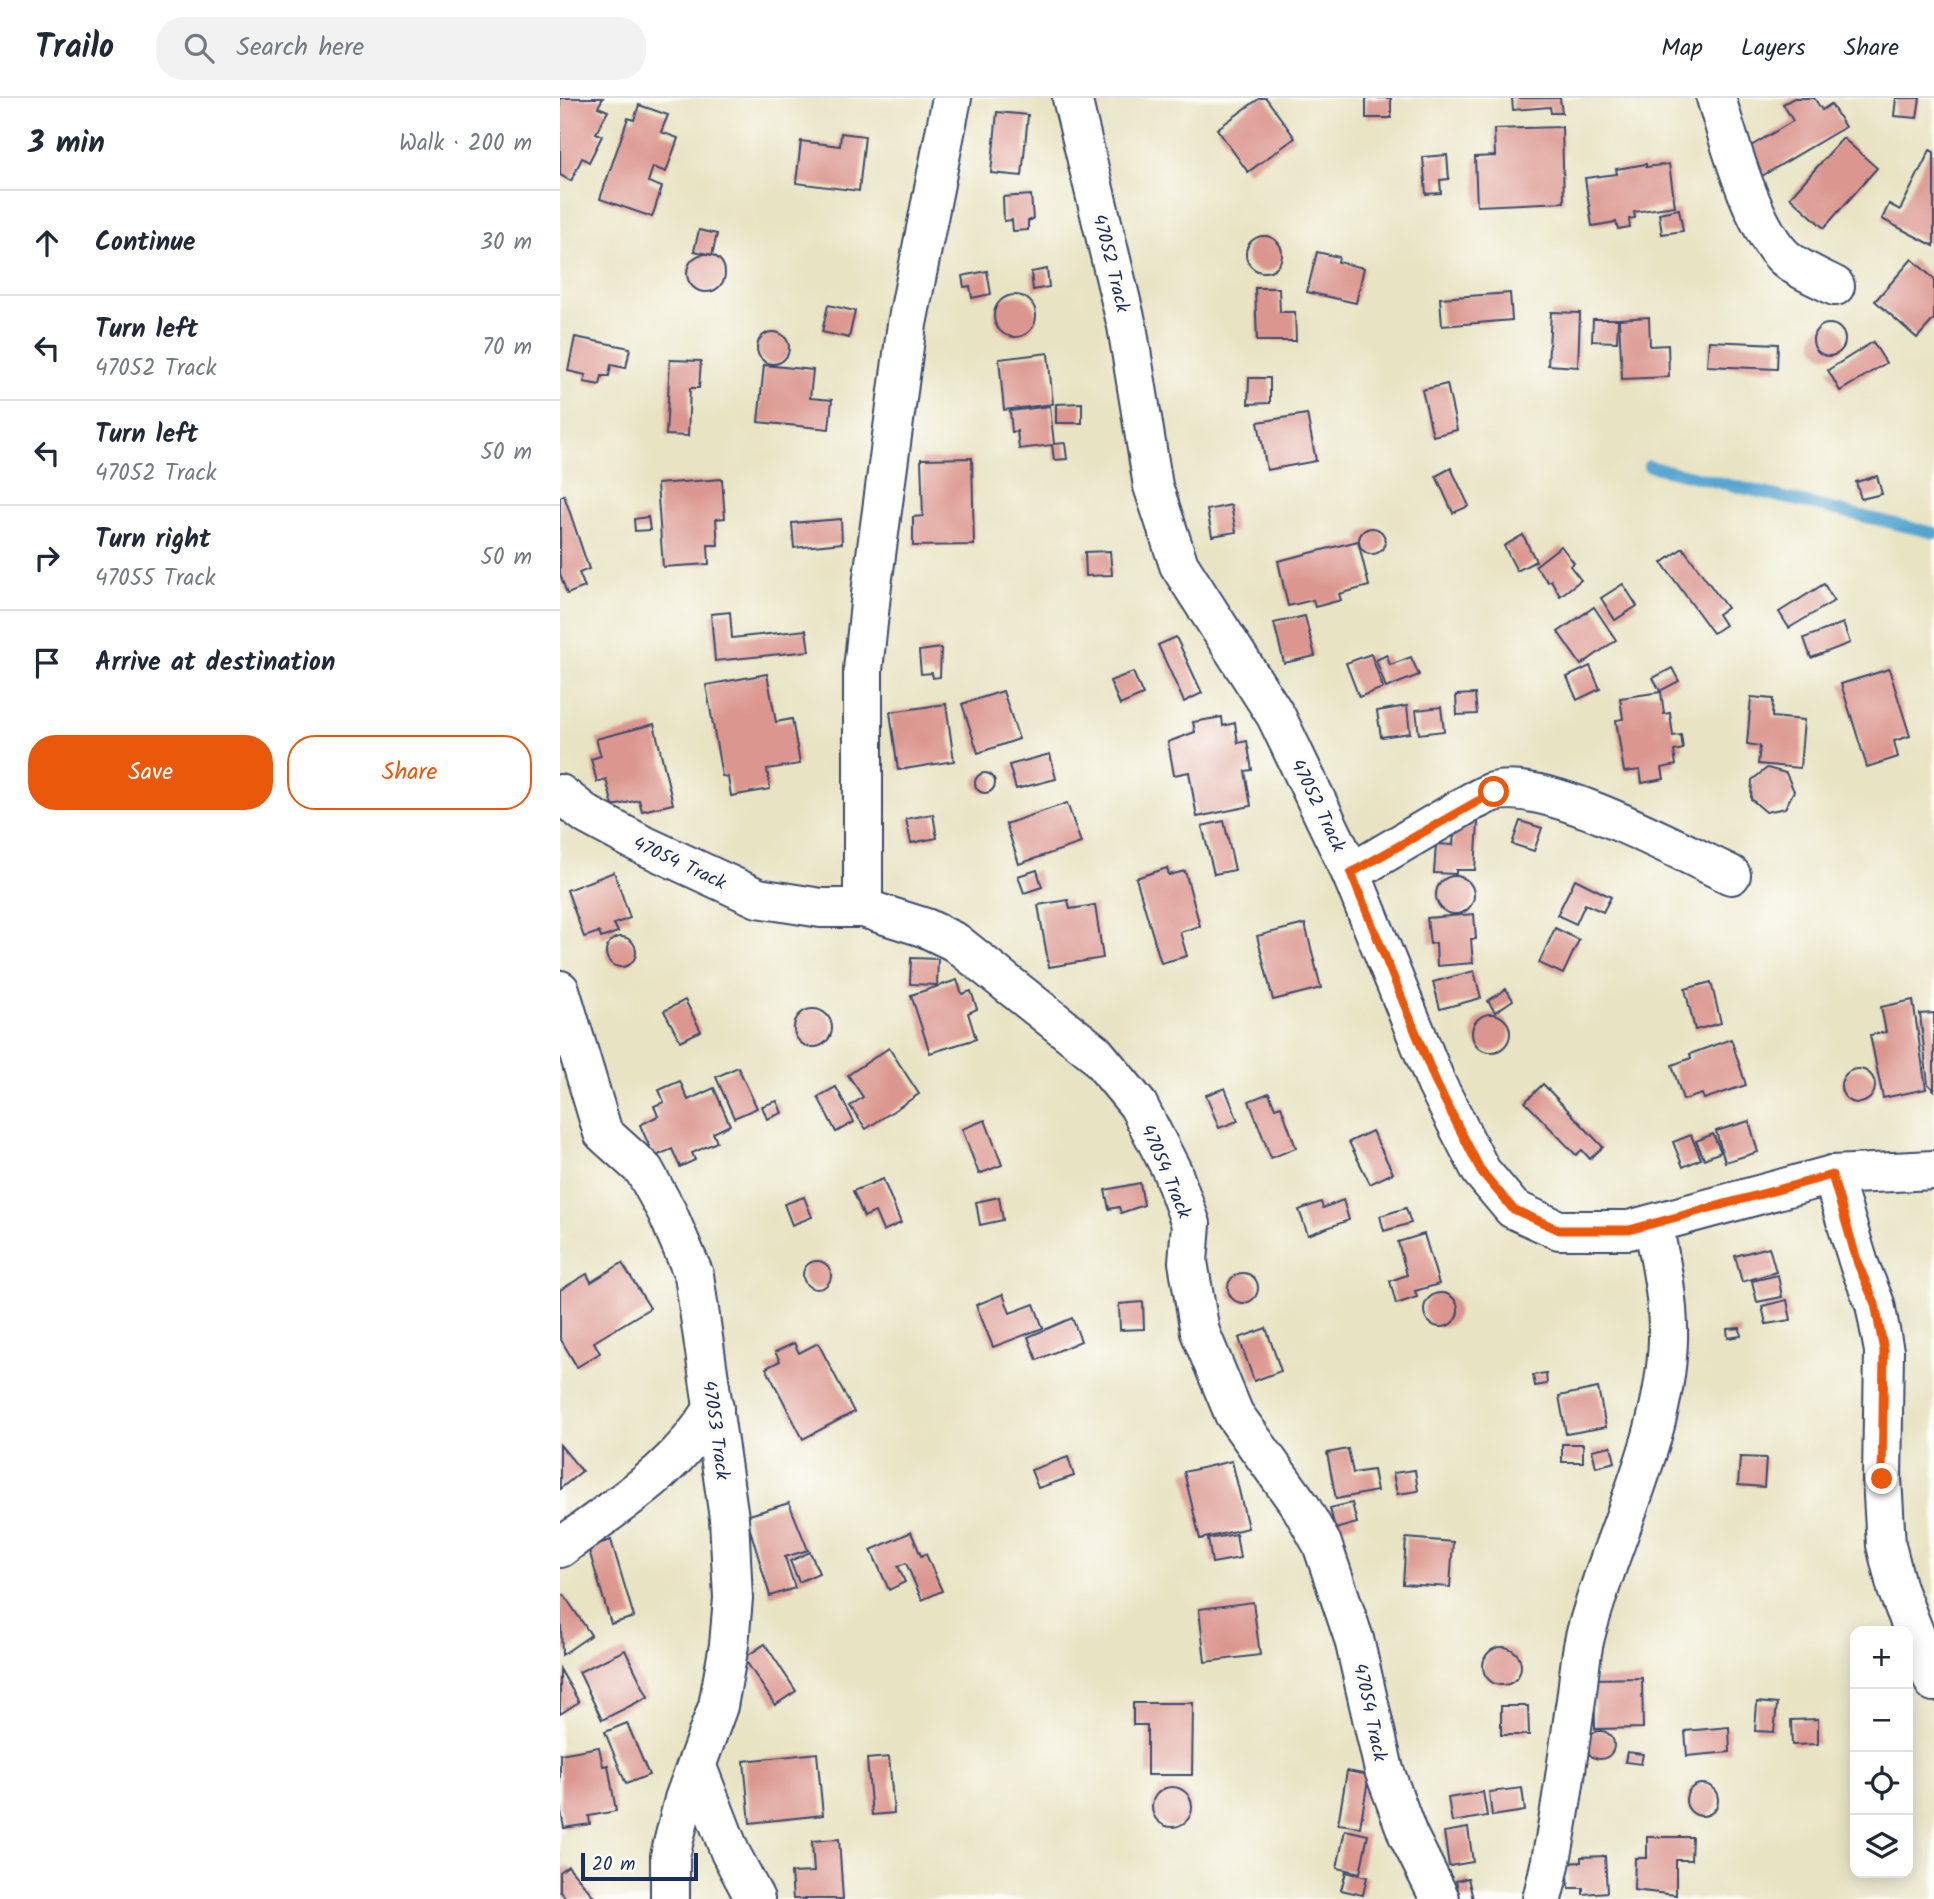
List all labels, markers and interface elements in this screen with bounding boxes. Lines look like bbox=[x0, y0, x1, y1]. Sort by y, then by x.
search box bbox=[156, 17, 646, 80]
text: Trailo bbox=[35, 22, 114, 75]
text: Search here bbox=[236, 27, 364, 69]
icon: search bbox=[180, 29, 218, 67]
text: Map bbox=[1661, 29, 1703, 68]
text: Layers bbox=[1741, 29, 1805, 68]
text: Share bbox=[1843, 29, 1899, 68]
text: 3 min bbox=[28, 120, 105, 168]
text: Walk · 200 m bbox=[399, 126, 532, 162]
street label: 47052 Track bbox=[1083, 211, 1137, 316]
text: Continue bbox=[95, 222, 196, 264]
icon: ahead bbox=[28, 224, 66, 262]
text: 30 m bbox=[480, 225, 532, 261]
text: Turn left bbox=[95, 309, 198, 351]
icon: left bbox=[28, 329, 66, 367]
text: 70 m bbox=[482, 330, 532, 366]
text: 47052 Track bbox=[95, 351, 216, 387]
text: Turn left bbox=[95, 414, 198, 456]
icon: left bbox=[28, 434, 66, 472]
text: 50 m bbox=[481, 435, 532, 471]
text: 47052 Track bbox=[95, 456, 216, 492]
text: Turn right bbox=[95, 519, 211, 561]
icon: right bbox=[28, 539, 66, 577]
text: 50 m bbox=[481, 540, 532, 576]
text: 47055 Track bbox=[95, 561, 215, 597]
text: Arrive at destination bbox=[95, 642, 335, 684]
icon: arrive bbox=[28, 644, 66, 682]
button: Save bbox=[28, 735, 273, 810]
button: Share bbox=[287, 735, 532, 810]
street label: 47052 Track bbox=[1282, 754, 1353, 858]
route start bbox=[1478, 776, 1509, 807]
street label: 47054 Track bbox=[628, 829, 731, 899]
street label: 47054 Track bbox=[1132, 1120, 1198, 1224]
street label: 47053 Track bbox=[693, 1379, 737, 1482]
route end bbox=[1866, 1463, 1897, 1494]
map controls bbox=[1850, 1626, 1913, 1878]
button: + bbox=[1850, 1626, 1913, 1689]
street label: 47054 Track bbox=[1344, 1661, 1394, 1764]
button: − bbox=[1850, 1689, 1913, 1752]
button: locate bbox=[1850, 1752, 1913, 1815]
button: layers bbox=[1850, 1815, 1913, 1878]
scale bar bbox=[581, 1850, 698, 1882]
text: 20 m bbox=[592, 1850, 635, 1880]

